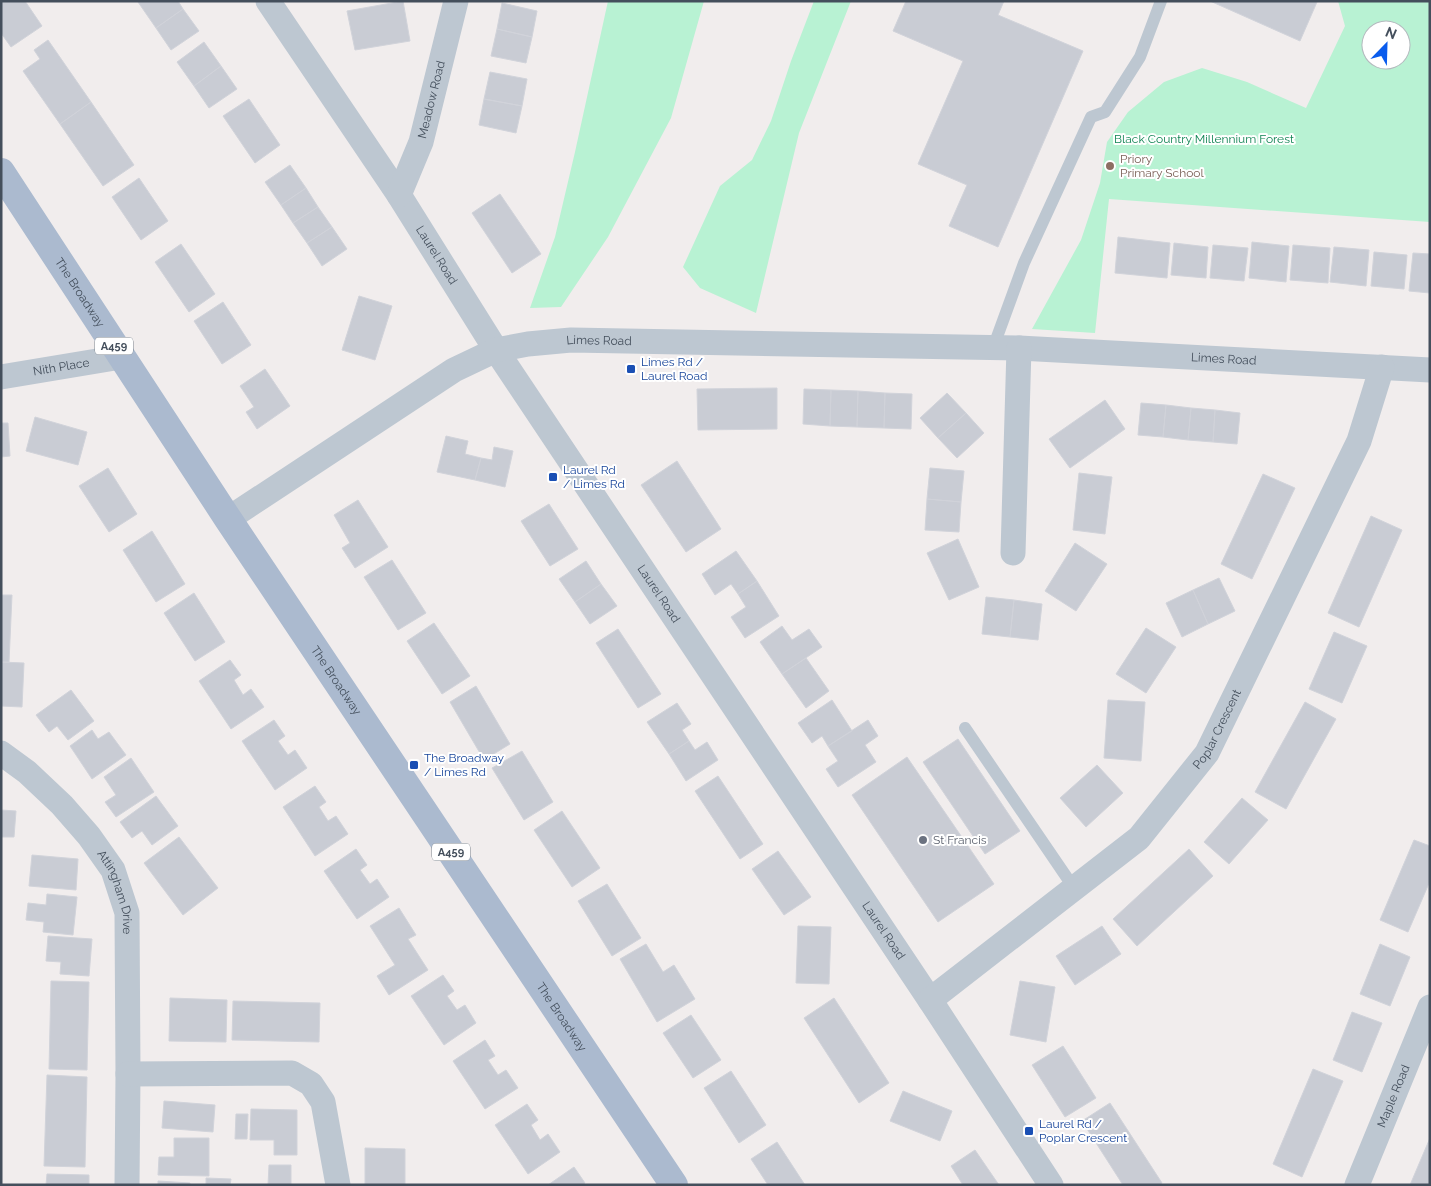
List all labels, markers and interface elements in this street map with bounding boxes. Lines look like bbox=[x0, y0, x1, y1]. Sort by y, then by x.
north arrow bbox=[1361, 20, 1411, 70]
text: N bbox=[1383, 24, 1399, 42]
street label: Meadow Road bbox=[415, 59, 448, 140]
park label: Black Country Millennium Forest bbox=[1114, 132, 1294, 146]
place label: Priory Primary School bbox=[1120, 152, 1204, 180]
marker: Priory Primary School bbox=[1104, 160, 1116, 172]
street label: Laurel Road bbox=[413, 223, 460, 287]
street label: The Broadway bbox=[52, 255, 108, 330]
street label: Limes Road bbox=[566, 333, 632, 348]
road number: A459 bbox=[95, 338, 133, 354]
street label: Limes Road bbox=[1191, 350, 1257, 368]
street label: Nith Place bbox=[32, 355, 90, 379]
place label: Limes Rd / Laurel Road bbox=[641, 355, 707, 383]
marker: Limes Rd / Laurel Road bbox=[625, 363, 637, 375]
place label: Laurel Rd / Limes Rd bbox=[563, 463, 625, 491]
marker: Laurel Rd / Limes Rd bbox=[547, 471, 559, 483]
street label: Laurel Road bbox=[634, 562, 683, 625]
street label: The Broadway bbox=[308, 643, 365, 718]
street label: Poplar Crescent bbox=[1190, 687, 1244, 772]
place label: The Broadway / Limes Rd bbox=[424, 751, 505, 779]
marker: The Broadway / Limes Rd bbox=[408, 759, 420, 771]
place label: St Francis bbox=[933, 833, 987, 847]
marker: St Francis bbox=[917, 834, 929, 846]
road number: A459 bbox=[432, 844, 470, 860]
street label: Attingham Drive bbox=[94, 847, 134, 934]
street label: Laurel Road bbox=[859, 899, 908, 962]
street label: The Broadway bbox=[533, 980, 590, 1055]
street label: Maple Road bbox=[1374, 1063, 1413, 1130]
place label: Laurel Rd / Poplar Crescent bbox=[1039, 1117, 1127, 1145]
marker: Laurel Rd / Poplar Crescent bbox=[1023, 1125, 1035, 1137]

